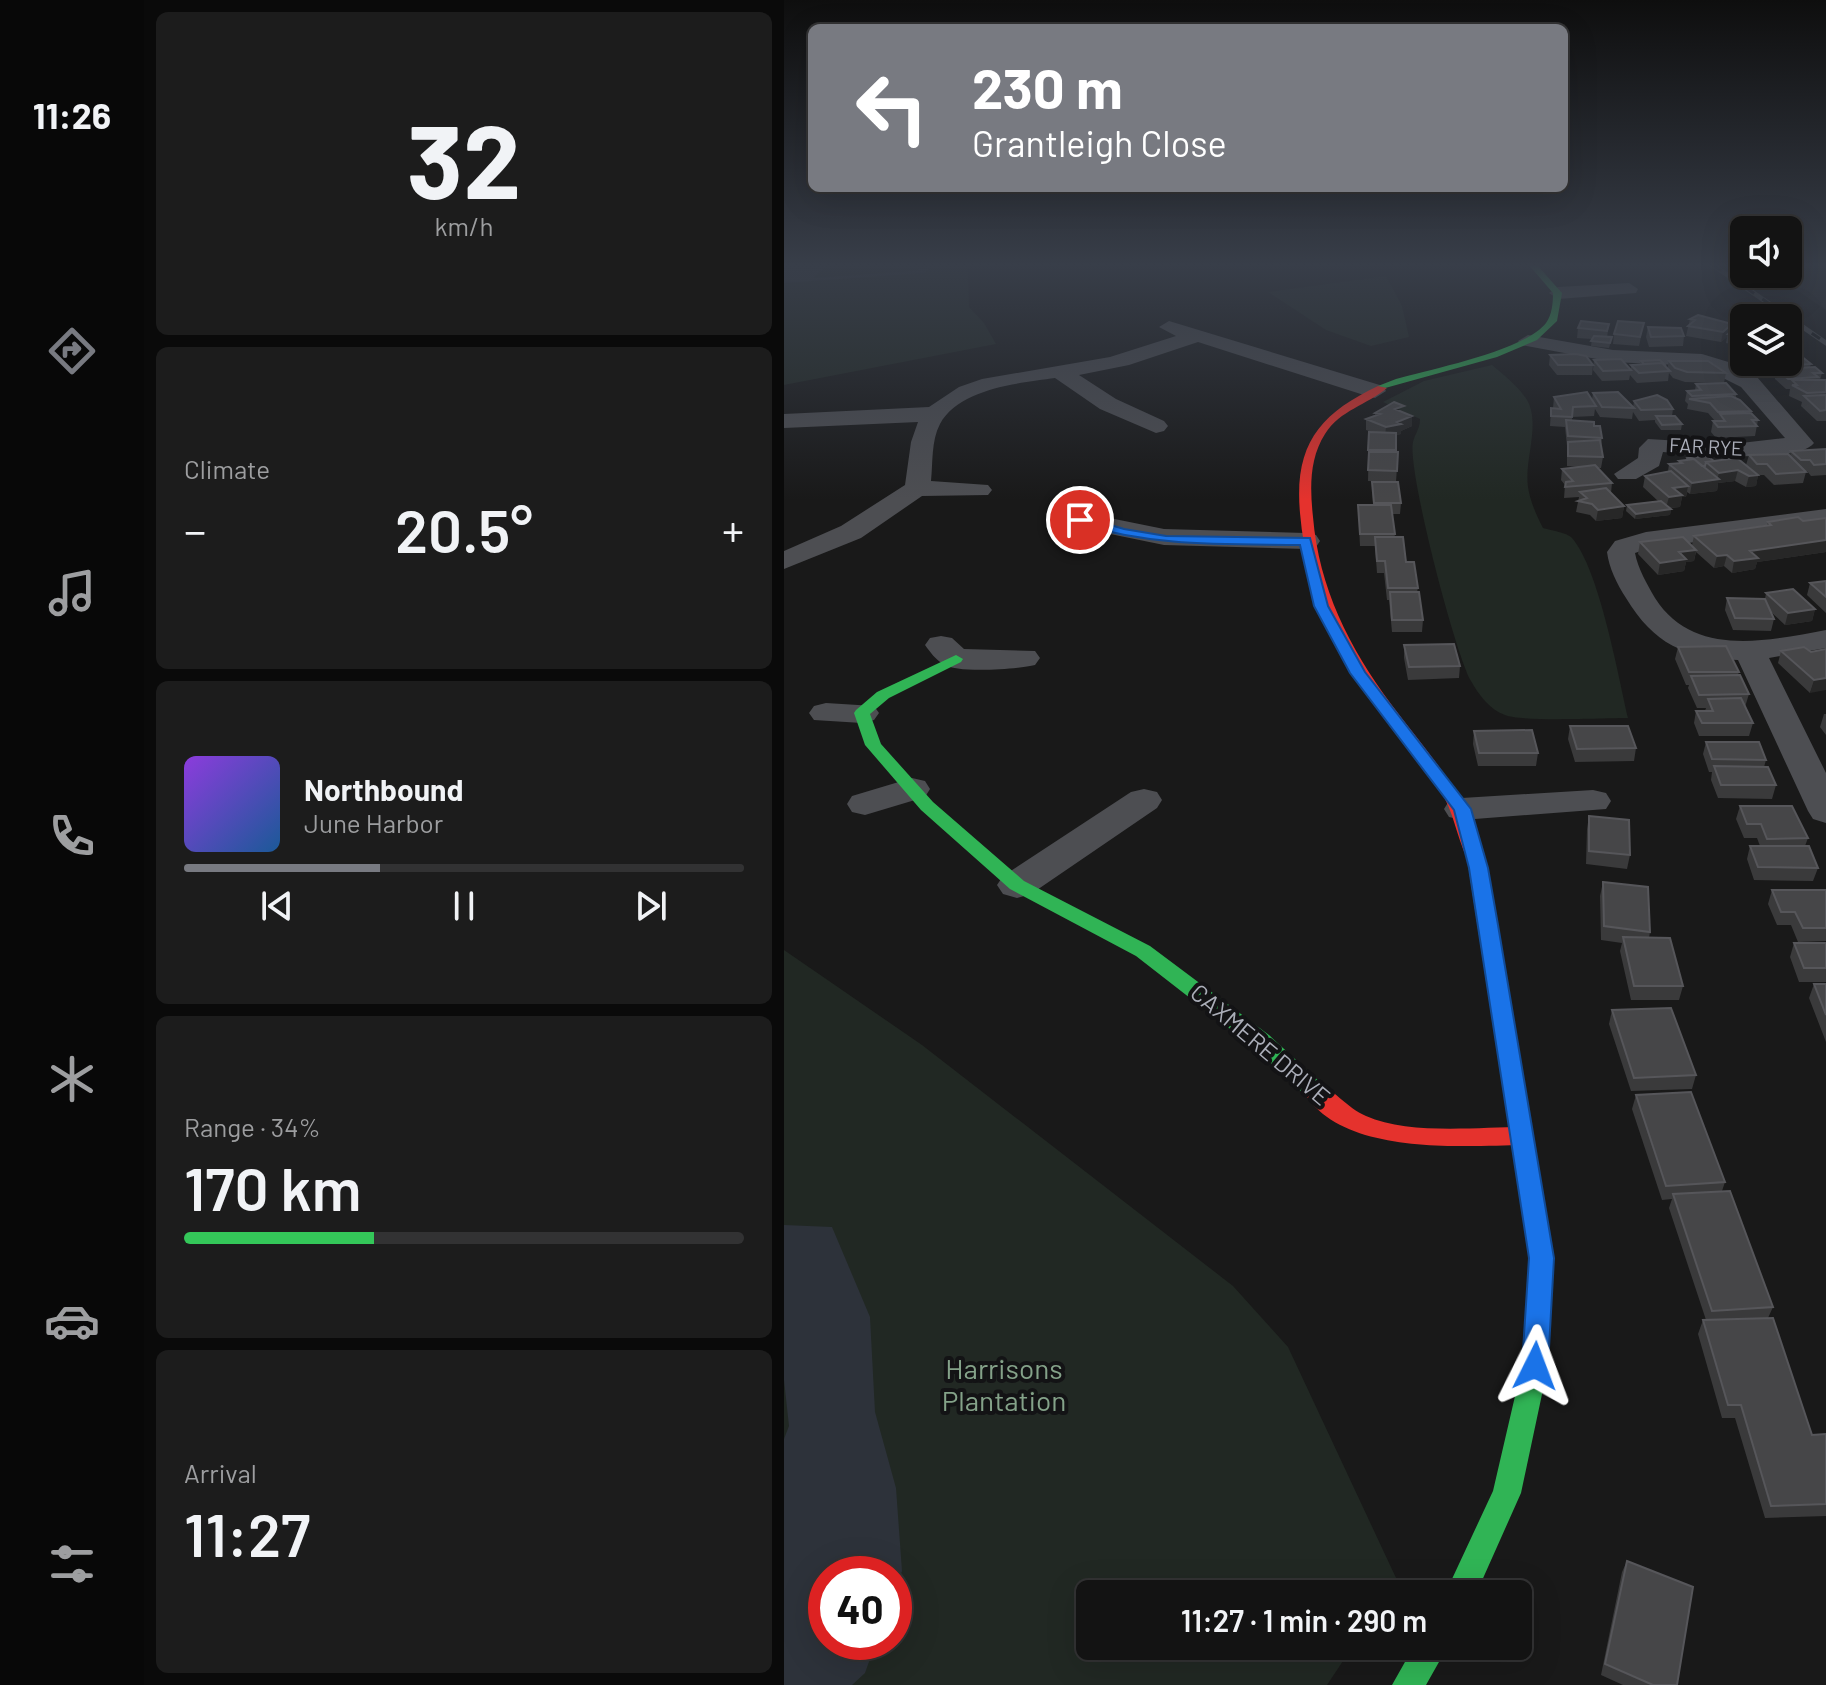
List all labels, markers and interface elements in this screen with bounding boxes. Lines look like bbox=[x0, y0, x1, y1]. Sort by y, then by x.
text: 230 m bbox=[972, 53, 1123, 120]
icon: left bbox=[840, 56, 944, 160]
text: 11:26 bbox=[33, 93, 111, 136]
text: 32 bbox=[407, 95, 521, 220]
text: Grantleigh Close bbox=[972, 121, 1227, 164]
text: km/h bbox=[435, 210, 493, 241]
map controls bbox=[1730, 216, 1802, 376]
button: sound bbox=[1730, 216, 1802, 288]
button: layers bbox=[1730, 304, 1802, 376]
icon: directions bbox=[44, 323, 100, 379]
street label: FAR RYE bbox=[1669, 432, 1744, 460]
text: Climate bbox=[184, 453, 270, 484]
pin bbox=[1046, 486, 1114, 554]
text: 20.5° bbox=[395, 493, 533, 565]
icon: arrive bbox=[1058, 498, 1102, 542]
text: − bbox=[184, 503, 206, 556]
text: + bbox=[722, 503, 744, 556]
icon: music bbox=[44, 565, 100, 621]
text: Northbound bbox=[304, 771, 463, 807]
text: June Harbor bbox=[304, 807, 443, 838]
icon: phone bbox=[44, 808, 100, 864]
icon: previous bbox=[255, 884, 299, 928]
icon: pause bbox=[442, 884, 486, 928]
icon: next bbox=[629, 884, 673, 928]
street label: CAXMERE DRIVE bbox=[1185, 977, 1337, 1111]
icon: climate bbox=[44, 1051, 100, 1107]
text: Range · 34% bbox=[184, 1111, 321, 1142]
text: 170 km bbox=[184, 1151, 362, 1223]
icon: car bbox=[44, 1293, 100, 1349]
position arrow bbox=[1493, 1324, 1577, 1408]
park label: Harrisons Plantation bbox=[942, 1351, 1066, 1417]
text: Arrival bbox=[184, 1457, 257, 1488]
text: 11:27 bbox=[184, 1497, 310, 1569]
icon: filters bbox=[44, 1536, 100, 1592]
speed limit sign: 40 bbox=[808, 1556, 912, 1660]
text: 11:27 · 1 min · 290 m bbox=[1181, 1602, 1427, 1638]

